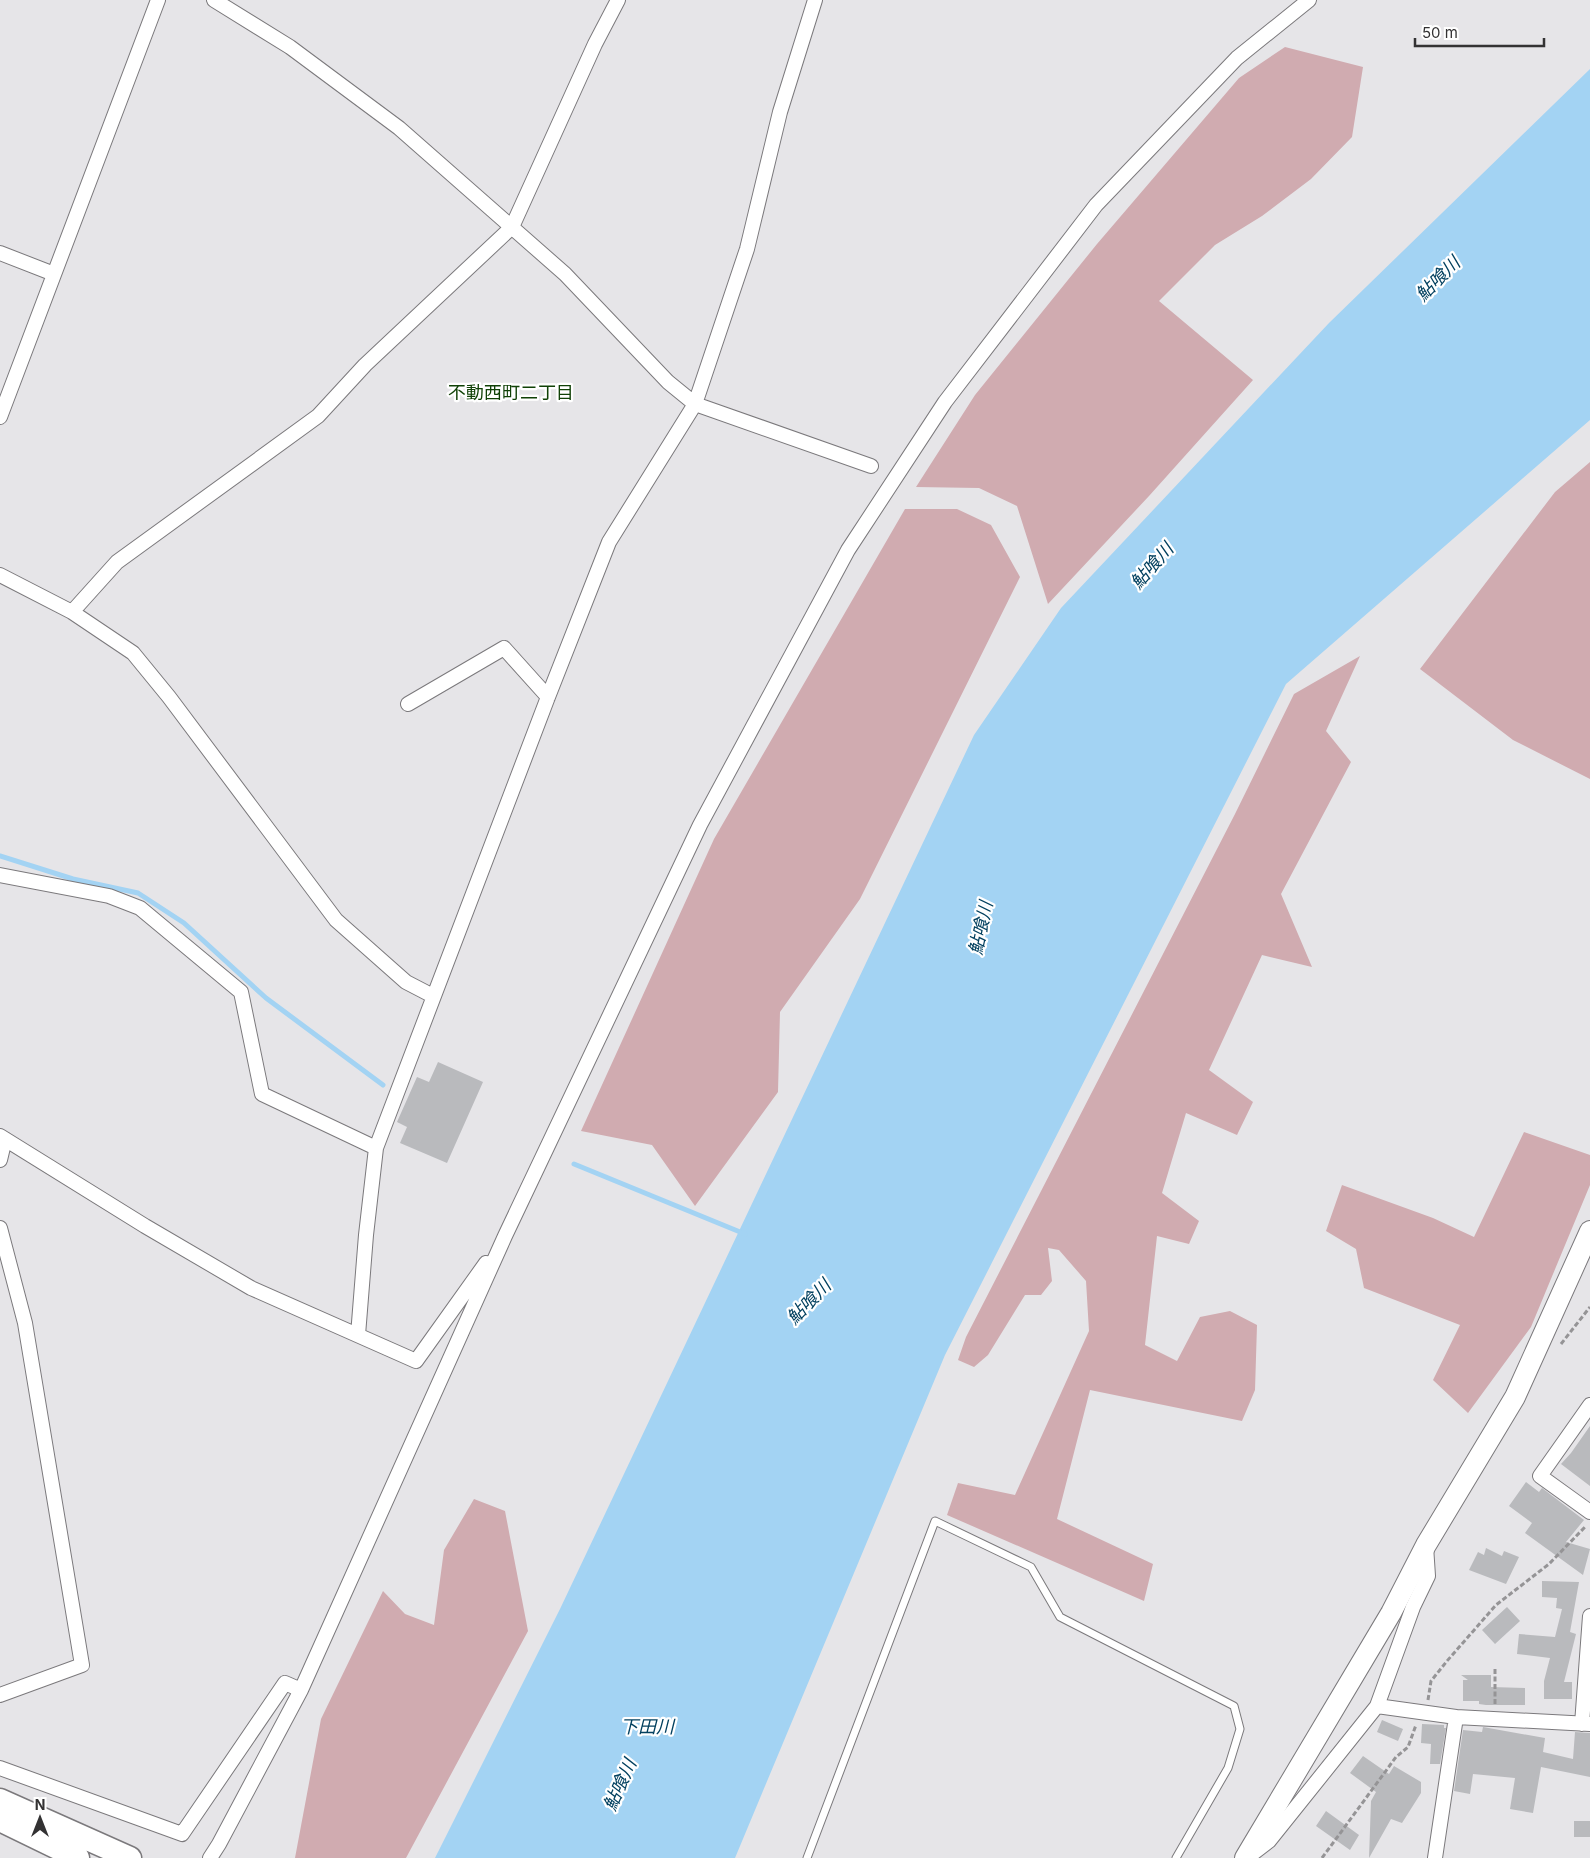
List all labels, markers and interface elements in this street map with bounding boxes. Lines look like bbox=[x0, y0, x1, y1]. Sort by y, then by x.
scale bar bbox=[1415, 15, 1544, 47]
text: 50 m bbox=[1422, 23, 1458, 42]
water label: 鮎喰川 bbox=[1411, 251, 1466, 305]
district label: 不動西町二丁目 bbox=[448, 382, 574, 403]
water label: 鮎喰川 bbox=[1126, 537, 1179, 593]
water label: 鮎喰川 bbox=[965, 897, 997, 956]
water label: 鮎喰川 bbox=[782, 1273, 836, 1328]
water label: 下田川 bbox=[620, 1716, 676, 1737]
water label: 鮎喰川 bbox=[599, 1754, 641, 1814]
north arrow bbox=[15, 1793, 65, 1843]
text: N bbox=[35, 1796, 45, 1813]

